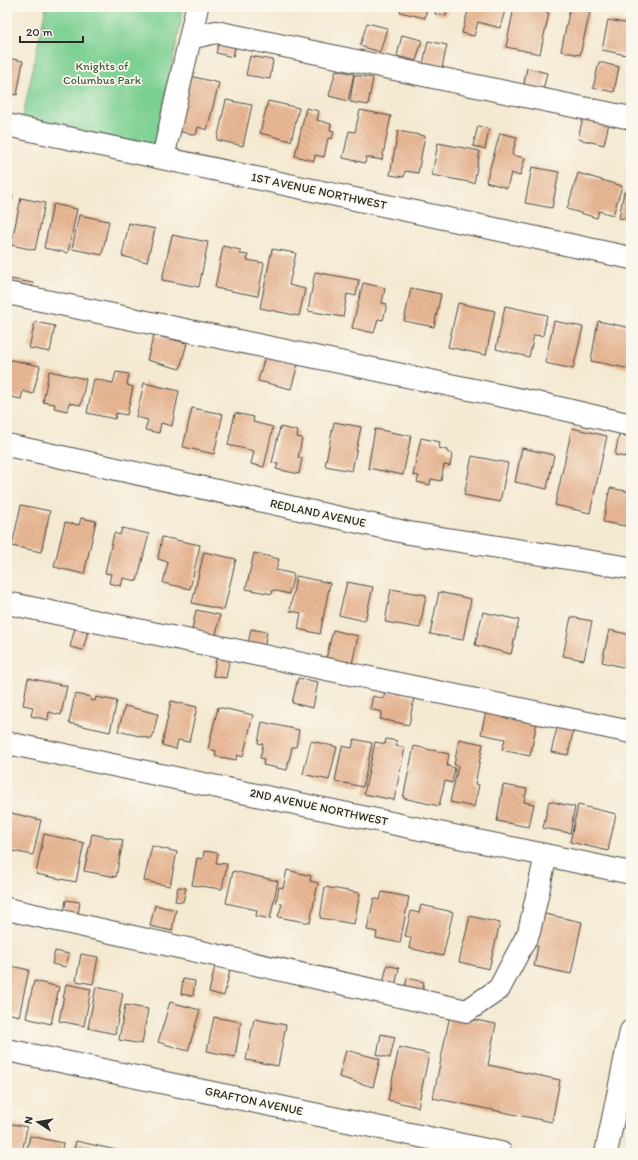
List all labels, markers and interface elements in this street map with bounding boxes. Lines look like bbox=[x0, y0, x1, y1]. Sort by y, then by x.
scale bar bbox=[20, 18, 83, 44]
text: 20 m bbox=[26, 25, 53, 39]
park label: Knights of Columbus Park bbox=[63, 59, 142, 87]
street label: 1ST AVENUE NORTHWEST bbox=[250, 170, 388, 212]
street label: REDLAND AVENUE bbox=[269, 496, 368, 530]
street label: 2ND AVENUE NORTHWEST bbox=[249, 785, 390, 829]
street label: GRAFTON AVENUE bbox=[204, 1084, 305, 1118]
north arrow bbox=[18, 1102, 58, 1142]
text: N bbox=[22, 1115, 36, 1125]

